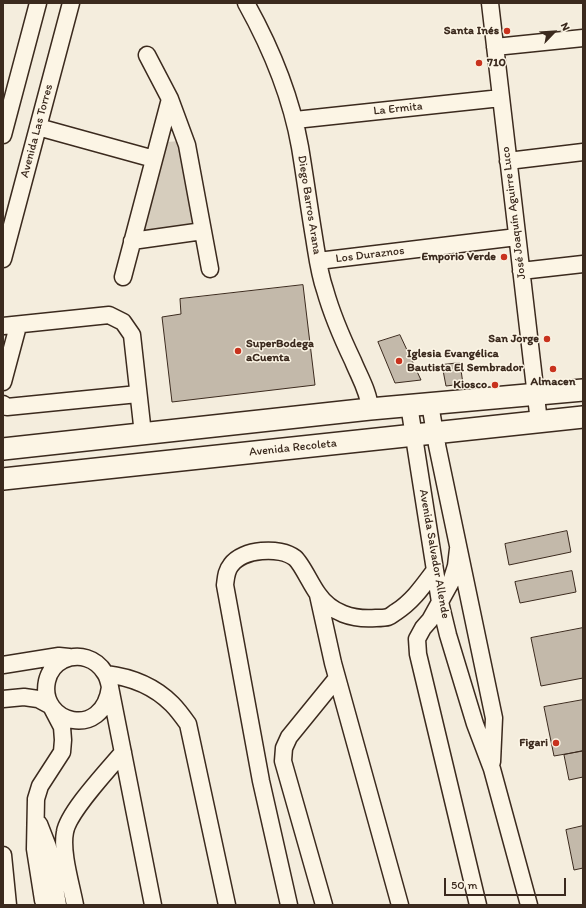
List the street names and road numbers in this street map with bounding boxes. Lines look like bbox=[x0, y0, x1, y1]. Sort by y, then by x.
street label: Avenida Las Torres bbox=[18, 83, 56, 179]
street label: La Ermita bbox=[373, 99, 423, 119]
street label: José Joaquín Aguirre Luco bbox=[499, 146, 529, 280]
street label: Diego Barros Arana bbox=[294, 154, 324, 256]
street label: Los Duraznos bbox=[335, 244, 405, 266]
street label: Avenida Recoleta bbox=[248, 436, 338, 460]
street label: Avenida Salvador Allende bbox=[416, 488, 452, 620]

